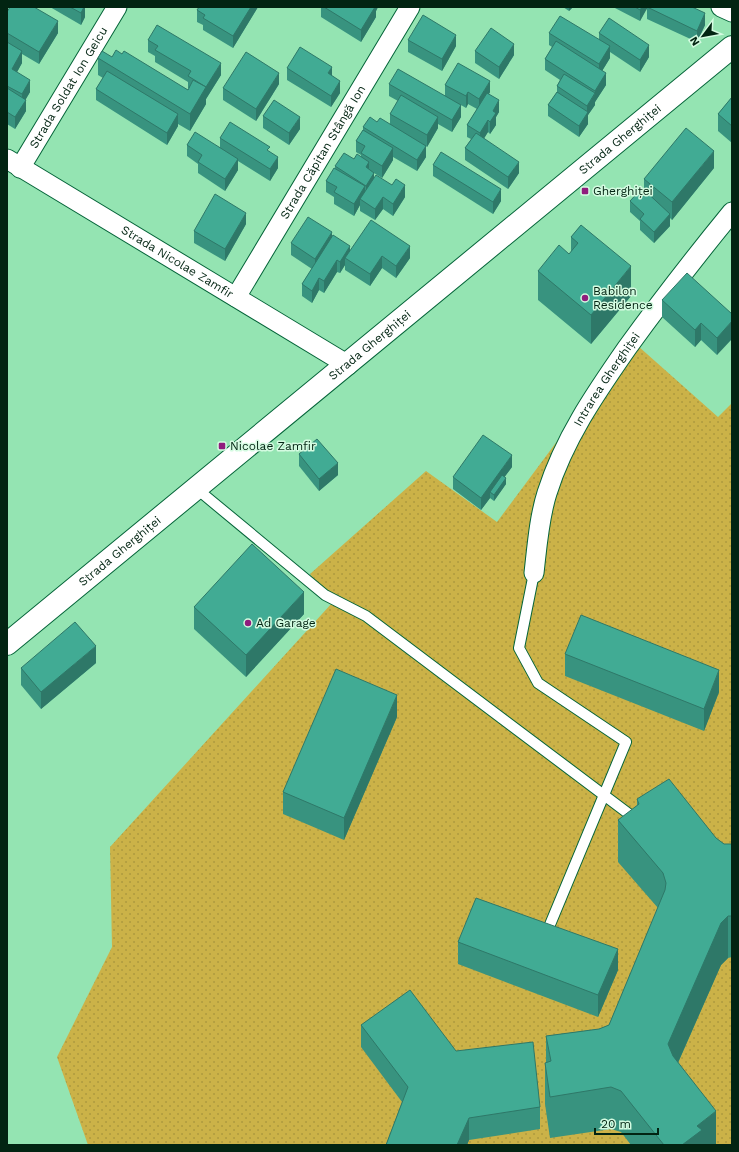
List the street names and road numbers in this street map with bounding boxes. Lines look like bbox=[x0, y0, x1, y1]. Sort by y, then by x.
street label: Strada Soldat Ion Geicu bbox=[27, 24, 110, 151]
street label: Strada Căpitan Stângă Ion bbox=[277, 83, 368, 222]
street label: Strada Gherghiței bbox=[576, 101, 664, 177]
street label: Strada Nicolae Zamfir bbox=[119, 223, 236, 301]
street label: Strada Gherghiței bbox=[326, 307, 414, 383]
street label: Intrarea Gherghiței bbox=[571, 330, 643, 429]
street label: Strada Gherghiței bbox=[76, 513, 164, 589]

